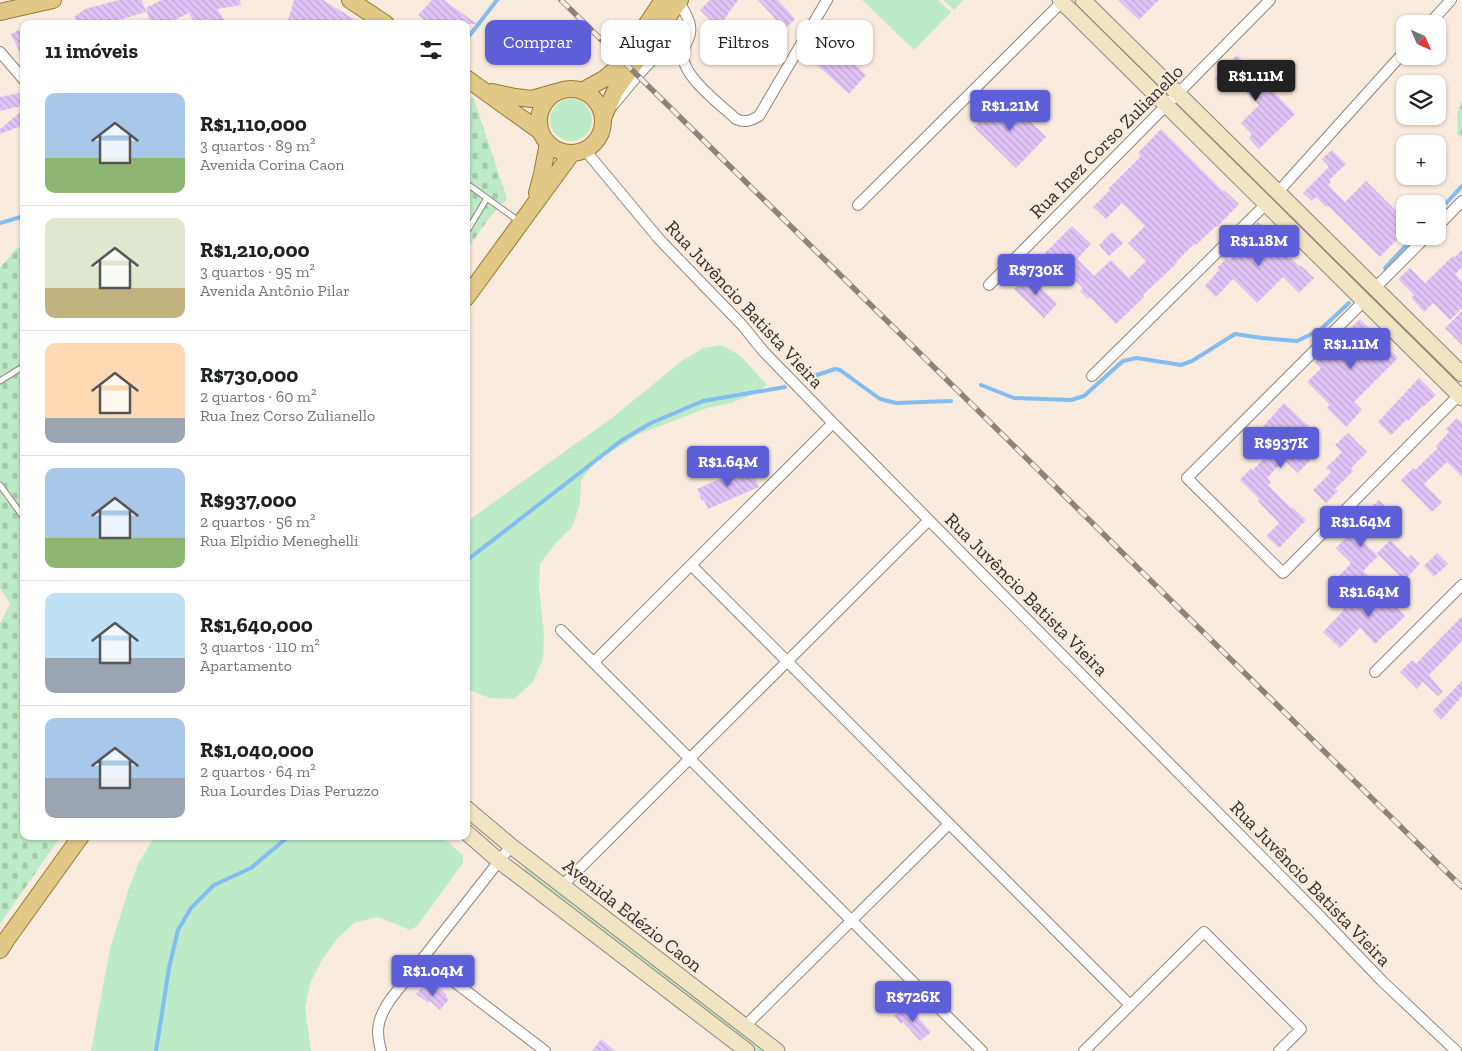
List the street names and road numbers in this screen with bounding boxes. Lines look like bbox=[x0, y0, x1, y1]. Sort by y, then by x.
street label: Rua Inez Corso Zulianello bbox=[1025, 60, 1188, 223]
street label: Rua Juvêncio Batista Vieira bbox=[661, 216, 829, 393]
street label: Rua Juvêncio Batista Vieira bbox=[940, 508, 1113, 681]
street label: Rua Juvêncio Batista Vieira bbox=[1225, 796, 1396, 971]
street label: Avenida Edézio Caon bbox=[558, 854, 707, 977]

